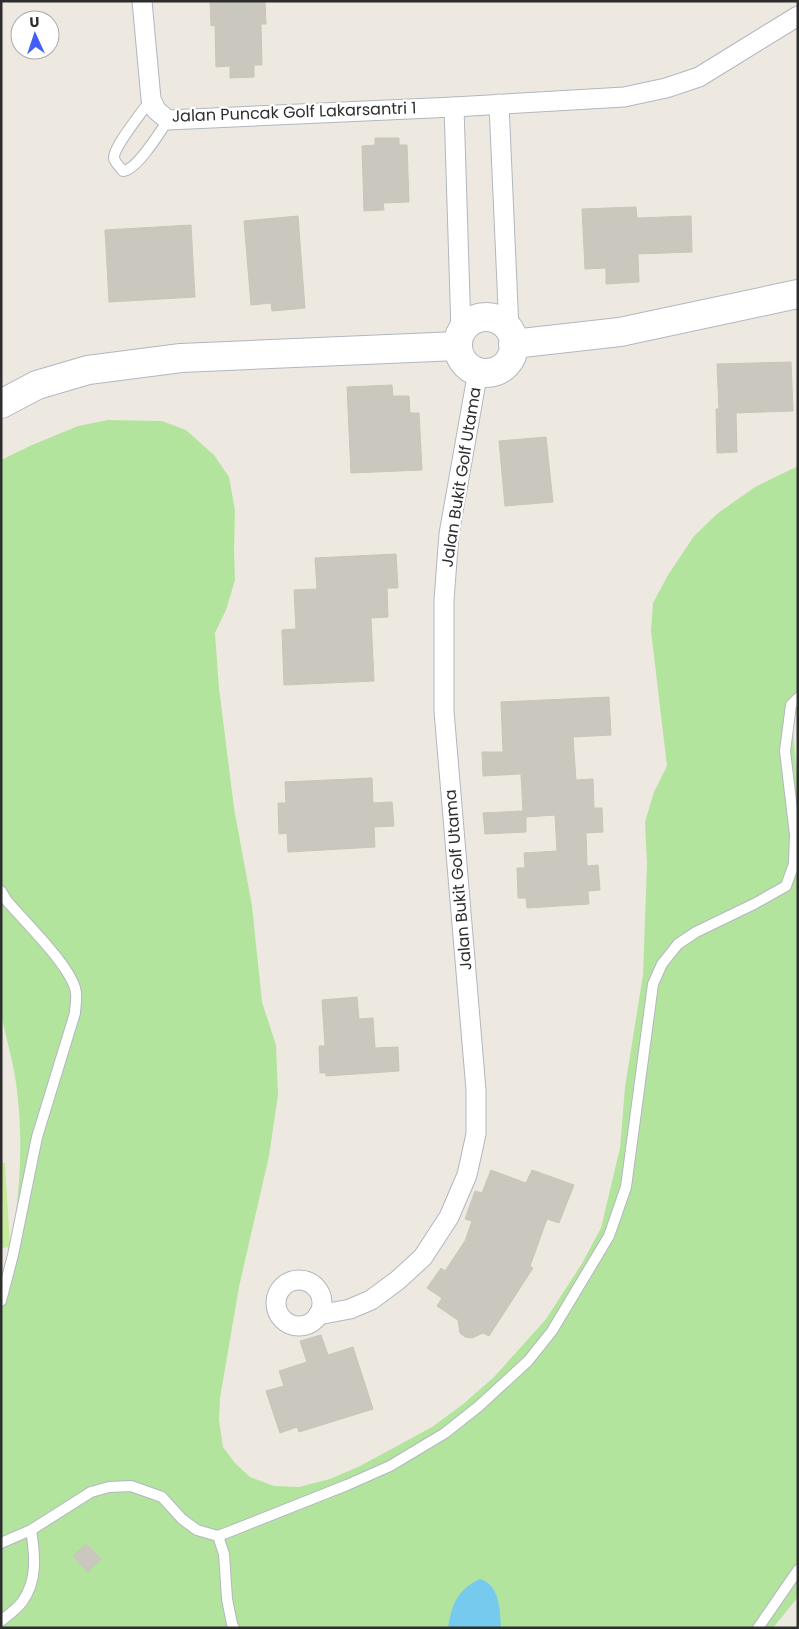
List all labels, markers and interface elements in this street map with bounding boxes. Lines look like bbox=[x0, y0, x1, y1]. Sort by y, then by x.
north arrow bbox=[10, 10, 60, 60]
text: U bbox=[29, 12, 40, 32]
street label: Jalan Puncak Golf Lakarsantri 1 bbox=[171, 96, 417, 128]
street label: Jalan Bukit Golf Utama bbox=[435, 385, 487, 569]
street label: Jalan Bukit Golf Utama bbox=[439, 788, 477, 972]

